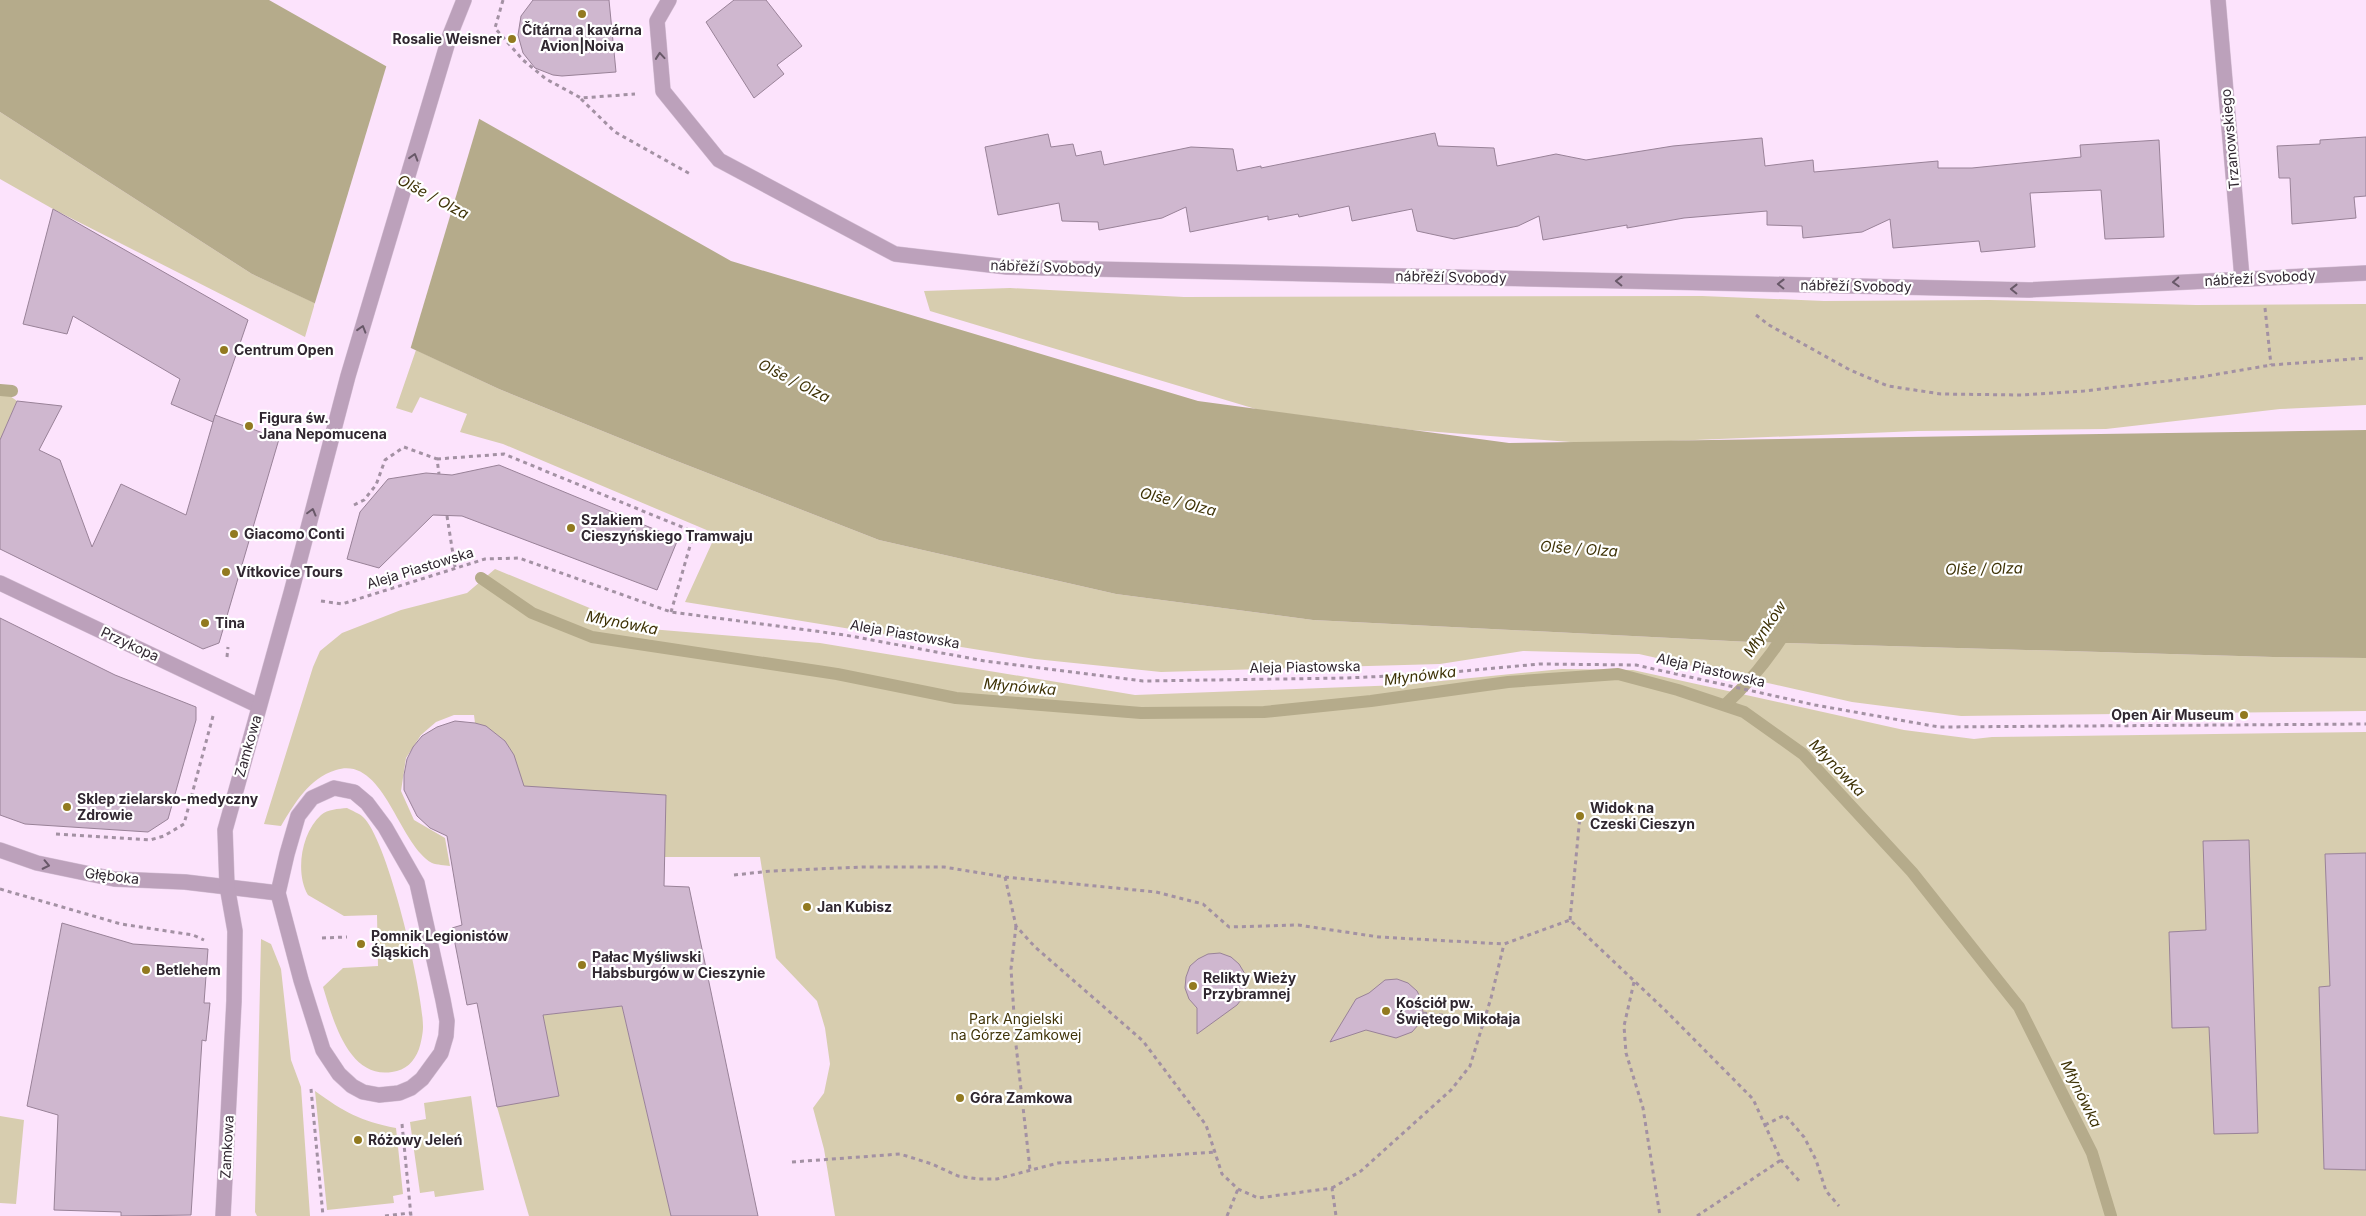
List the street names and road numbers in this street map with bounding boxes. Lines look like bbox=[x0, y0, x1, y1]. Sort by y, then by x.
street label: Trzanowskiego bbox=[2217, 88, 2242, 190]
street label: nábřeží Svobody bbox=[990, 256, 1102, 277]
street label: nábřeží Svobody bbox=[2204, 266, 2316, 289]
street label: nábřeží Svobody bbox=[1395, 267, 1507, 286]
street label: nábřeží Svobody bbox=[1800, 276, 1912, 295]
street label: Aleja Piastowska bbox=[364, 543, 475, 592]
street label: Aleja Piastowska bbox=[849, 616, 961, 652]
street label: Przykopa bbox=[98, 623, 162, 664]
street label: Aleja Piastowska bbox=[1655, 649, 1767, 690]
street label: Aleja Piastowska bbox=[1249, 657, 1361, 676]
street label: Zamkowa bbox=[231, 713, 264, 779]
street label: Głęboka bbox=[84, 864, 140, 887]
street label: Zamkowa bbox=[216, 1115, 237, 1179]

